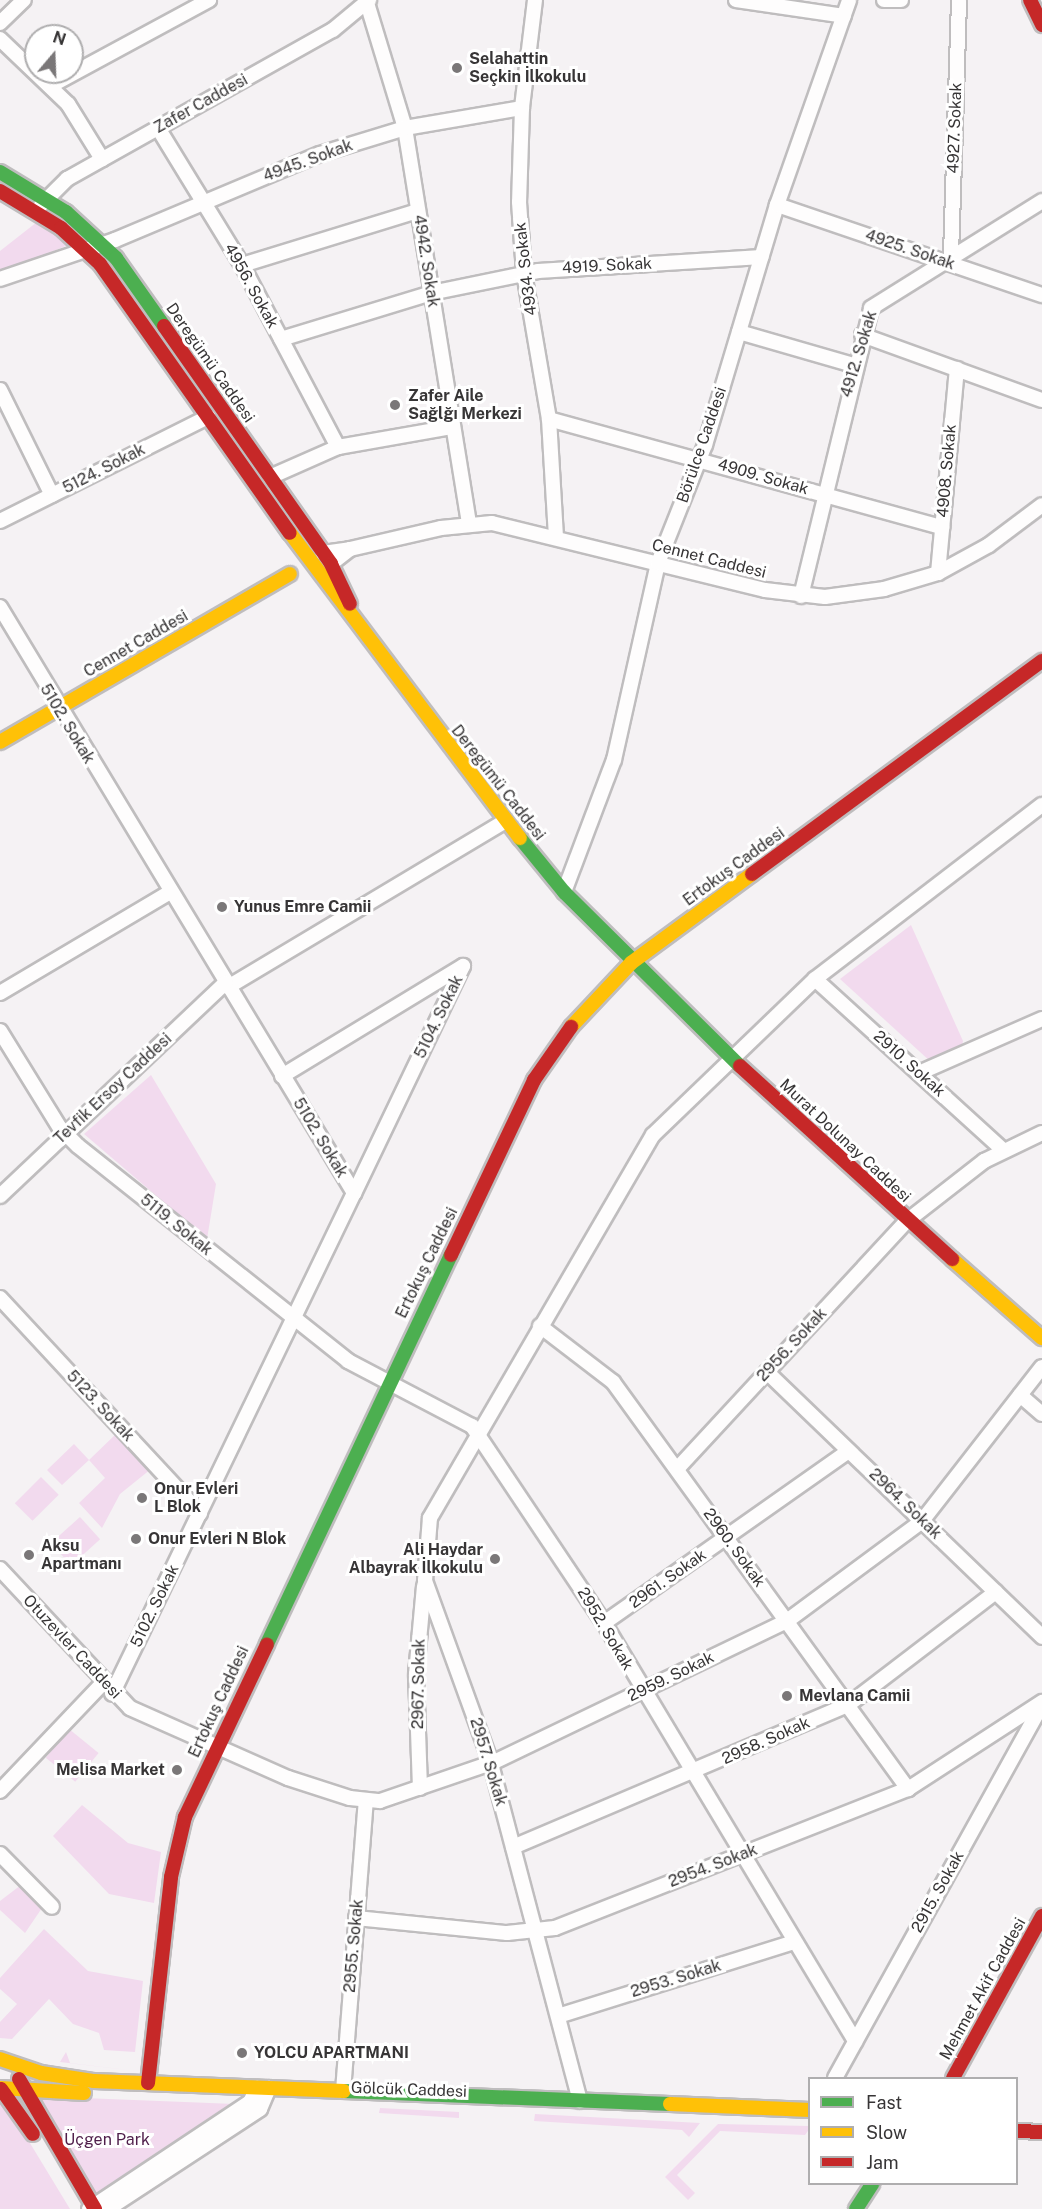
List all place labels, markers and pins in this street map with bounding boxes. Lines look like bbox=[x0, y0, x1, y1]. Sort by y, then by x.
place label: Selahattin Seçkin İlkokulu bbox=[469, 49, 586, 87]
marker: Selahattin Seçkin İlkokulu bbox=[450, 61, 464, 75]
place label: Zafer Aile Sağlğı Merkezi bbox=[408, 386, 522, 424]
marker: Zafer Aile Sağlğı Merkezi bbox=[386, 396, 404, 414]
place label: Yunus Emre Camii bbox=[234, 897, 371, 917]
marker: Yunus Emre Camii bbox=[215, 900, 229, 914]
place label: Onur Evleri L Blok bbox=[154, 1479, 238, 1517]
marker: Onur Evleri L Blok bbox=[135, 1491, 149, 1505]
place label: Onur Evleri N Blok bbox=[148, 1529, 286, 1549]
marker: Onur Evleri N Blok bbox=[129, 1532, 143, 1546]
place label: Aksu Apartmanı bbox=[41, 1536, 122, 1574]
place label: Ali Haydar Albayrak İlkokulu bbox=[349, 1540, 483, 1578]
marker: Aksu Apartmanı bbox=[22, 1548, 36, 1562]
marker: Ali Haydar Albayrak İlkokulu bbox=[488, 1552, 502, 1566]
place label: Mevlana Camii bbox=[799, 1686, 910, 1706]
marker: Mevlana Camii bbox=[780, 1689, 794, 1703]
place label: Melisa Market bbox=[56, 1760, 165, 1780]
marker: Melisa Market bbox=[170, 1763, 184, 1777]
place label: YOLCU APARTMANI bbox=[254, 2043, 409, 2063]
marker: YOLCU APARTMANI bbox=[235, 2046, 249, 2060]

